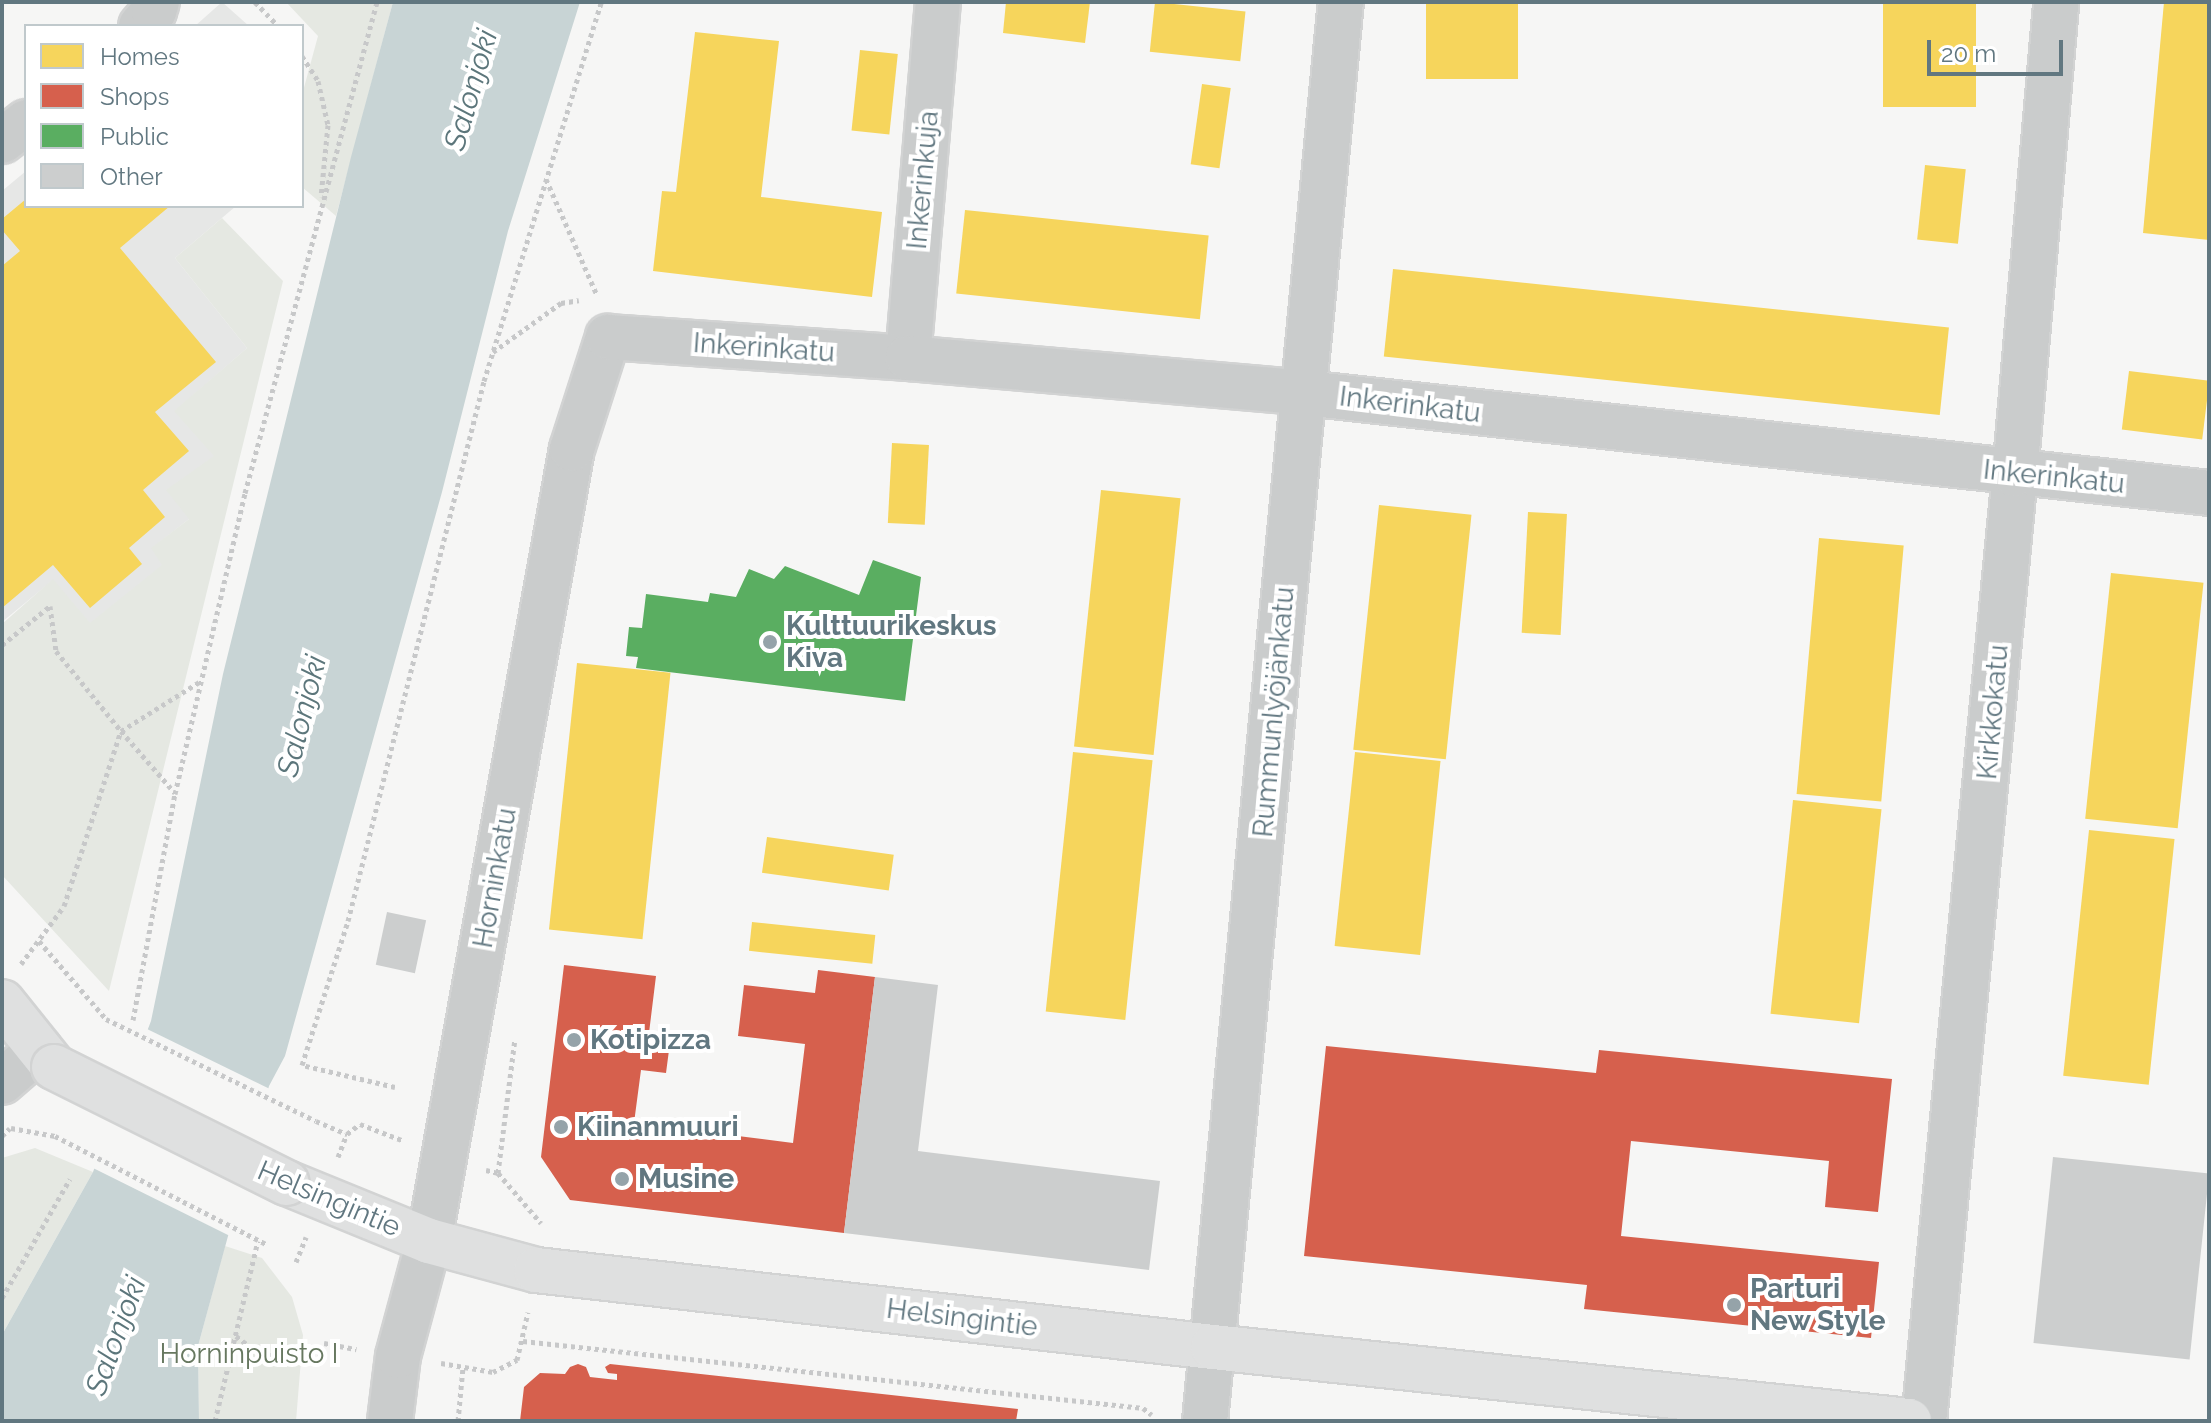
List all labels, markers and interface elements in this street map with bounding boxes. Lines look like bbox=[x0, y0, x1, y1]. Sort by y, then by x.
legend bbox=[24, 24, 304, 208]
scale bar bbox=[1931, 24, 2067, 74]
water label: Salonjoki bbox=[437, 26, 505, 154]
text: 20 m bbox=[1941, 39, 1996, 68]
text: Homes bbox=[100, 42, 180, 71]
text: Shops bbox=[100, 82, 169, 111]
street label: Inkerinkuja bbox=[900, 109, 946, 251]
text: Public bbox=[100, 122, 169, 151]
text: Other bbox=[100, 162, 163, 191]
street label: Inkerinkatu bbox=[692, 326, 836, 370]
street label: Inkerinkatu bbox=[1337, 380, 1483, 430]
street label: Inkerinkatu bbox=[1982, 453, 2126, 501]
street label: Rummunlyöjänkatu bbox=[1246, 585, 1302, 839]
place label: Kulttuurikeskus Kiva bbox=[786, 609, 997, 675]
marker: Kulttuurikeskus Kiva bbox=[761, 633, 779, 651]
street label: Kirkkokatu bbox=[1970, 643, 2016, 781]
water label: Salonjoki bbox=[270, 652, 334, 780]
street label: Horninkatu bbox=[466, 805, 524, 951]
place label: Kotipizza bbox=[590, 1023, 711, 1057]
marker: Kotipizza bbox=[565, 1031, 583, 1049]
place label: Kiinanmuuri bbox=[577, 1110, 739, 1144]
marker: Kiinanmuuri bbox=[552, 1118, 570, 1136]
street label: Helsingintie bbox=[253, 1154, 405, 1244]
place label: Musine bbox=[638, 1162, 734, 1196]
marker: Musine bbox=[613, 1170, 631, 1188]
water label: Salonjoki bbox=[78, 1272, 154, 1400]
place label: Parturi New Style bbox=[1750, 1272, 1886, 1338]
street label: Helsingintie bbox=[885, 1292, 1039, 1344]
marker: Parturi New Style bbox=[1725, 1296, 1743, 1314]
park label: Horninpuisto I bbox=[159, 1337, 339, 1371]

